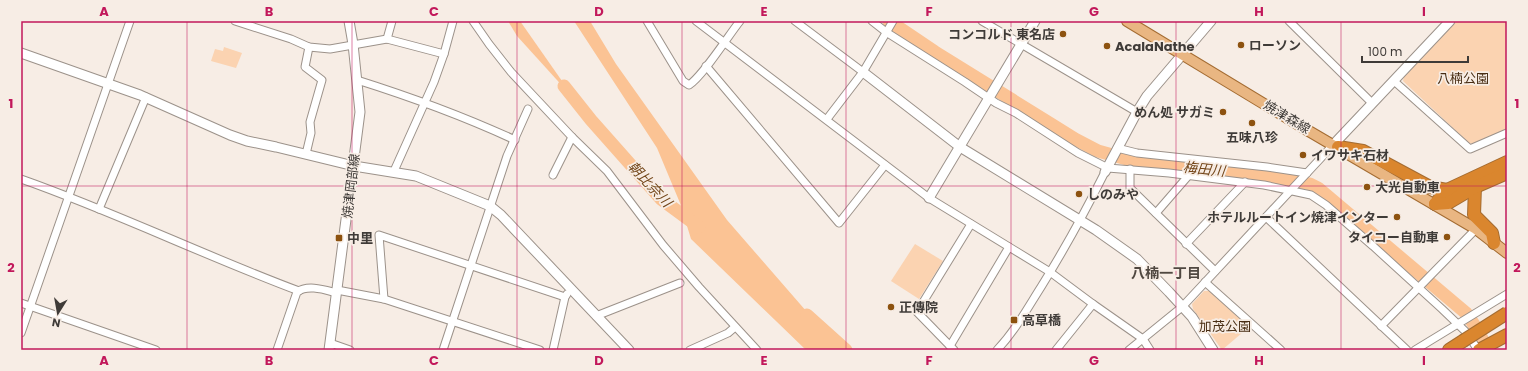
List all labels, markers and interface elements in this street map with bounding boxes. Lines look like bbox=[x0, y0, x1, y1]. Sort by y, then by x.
text: A bbox=[99, 2, 109, 21]
text: B bbox=[265, 2, 274, 21]
text: C bbox=[429, 2, 439, 21]
text: D bbox=[594, 2, 604, 21]
text: E bbox=[760, 2, 768, 21]
text: F bbox=[925, 2, 933, 21]
text: G bbox=[1089, 2, 1099, 21]
text: H bbox=[1254, 2, 1264, 21]
text: I bbox=[1422, 2, 1426, 21]
place label: コンコルド 東名店 bbox=[948, 25, 1055, 44]
marker: コンコルド 東名店 bbox=[1058, 29, 1068, 39]
place label: ローソン bbox=[1249, 36, 1301, 55]
place label: AcalaNathe bbox=[1115, 37, 1195, 56]
scale bar bbox=[1362, 38, 1468, 64]
marker: ローソン bbox=[1236, 40, 1246, 50]
marker: AcalaNathe bbox=[1102, 41, 1112, 51]
text: 100 m bbox=[1368, 43, 1402, 60]
park label: 八楠公園 bbox=[1437, 69, 1489, 88]
text: 1 bbox=[9, 94, 13, 113]
text: 1 bbox=[1515, 94, 1519, 113]
street label: 焼津森線 bbox=[1260, 95, 1314, 139]
place label: めん処 サガミ bbox=[1134, 103, 1215, 122]
marker: めん処 サガミ bbox=[1218, 107, 1228, 117]
marker: 五味八珍 bbox=[1247, 118, 1257, 128]
place label: 五味八珍 bbox=[1226, 128, 1278, 147]
place label: イワサキ石材 bbox=[1311, 146, 1389, 165]
marker: イワサキ石材 bbox=[1298, 150, 1308, 160]
street label: 焼津岡部線 bbox=[338, 153, 364, 219]
water label: 朝比奈川 bbox=[624, 157, 678, 213]
water label: 梅田川 bbox=[1182, 157, 1228, 181]
place label: 大光自動車 bbox=[1375, 178, 1440, 197]
marker: 大光自動車 bbox=[1362, 182, 1372, 192]
place label: しのみや bbox=[1087, 185, 1139, 204]
marker: しのみや bbox=[1074, 189, 1084, 199]
place label: ホテルルートイン焼津インター bbox=[1207, 208, 1389, 227]
marker: ホテルルートイン焼津インター bbox=[1392, 212, 1402, 222]
place label: タイコー自動車 bbox=[1348, 228, 1439, 247]
place label: 中里 bbox=[347, 229, 373, 248]
marker: タイコー自動車 bbox=[1442, 232, 1452, 242]
marker: 中里 bbox=[334, 233, 344, 243]
text: 2 bbox=[7, 258, 15, 277]
text: 2 bbox=[1513, 258, 1521, 277]
district label: 八楠一丁目 bbox=[1131, 263, 1201, 283]
north arrow bbox=[38, 293, 78, 333]
place label: 正傳院 bbox=[899, 298, 938, 317]
marker: 正傳院 bbox=[886, 302, 896, 312]
place label: 高草橋 bbox=[1022, 311, 1061, 330]
text: N bbox=[51, 314, 62, 331]
marker: 高草橋 bbox=[1009, 315, 1019, 325]
park label: 加茂公園 bbox=[1199, 317, 1251, 336]
text: A bbox=[99, 351, 109, 370]
text: B bbox=[265, 351, 274, 370]
text: C bbox=[429, 351, 439, 370]
text: D bbox=[594, 351, 604, 370]
text: E bbox=[760, 351, 768, 370]
text: F bbox=[925, 351, 933, 370]
text: G bbox=[1089, 351, 1099, 370]
text: H bbox=[1254, 351, 1264, 370]
text: I bbox=[1422, 351, 1426, 370]

